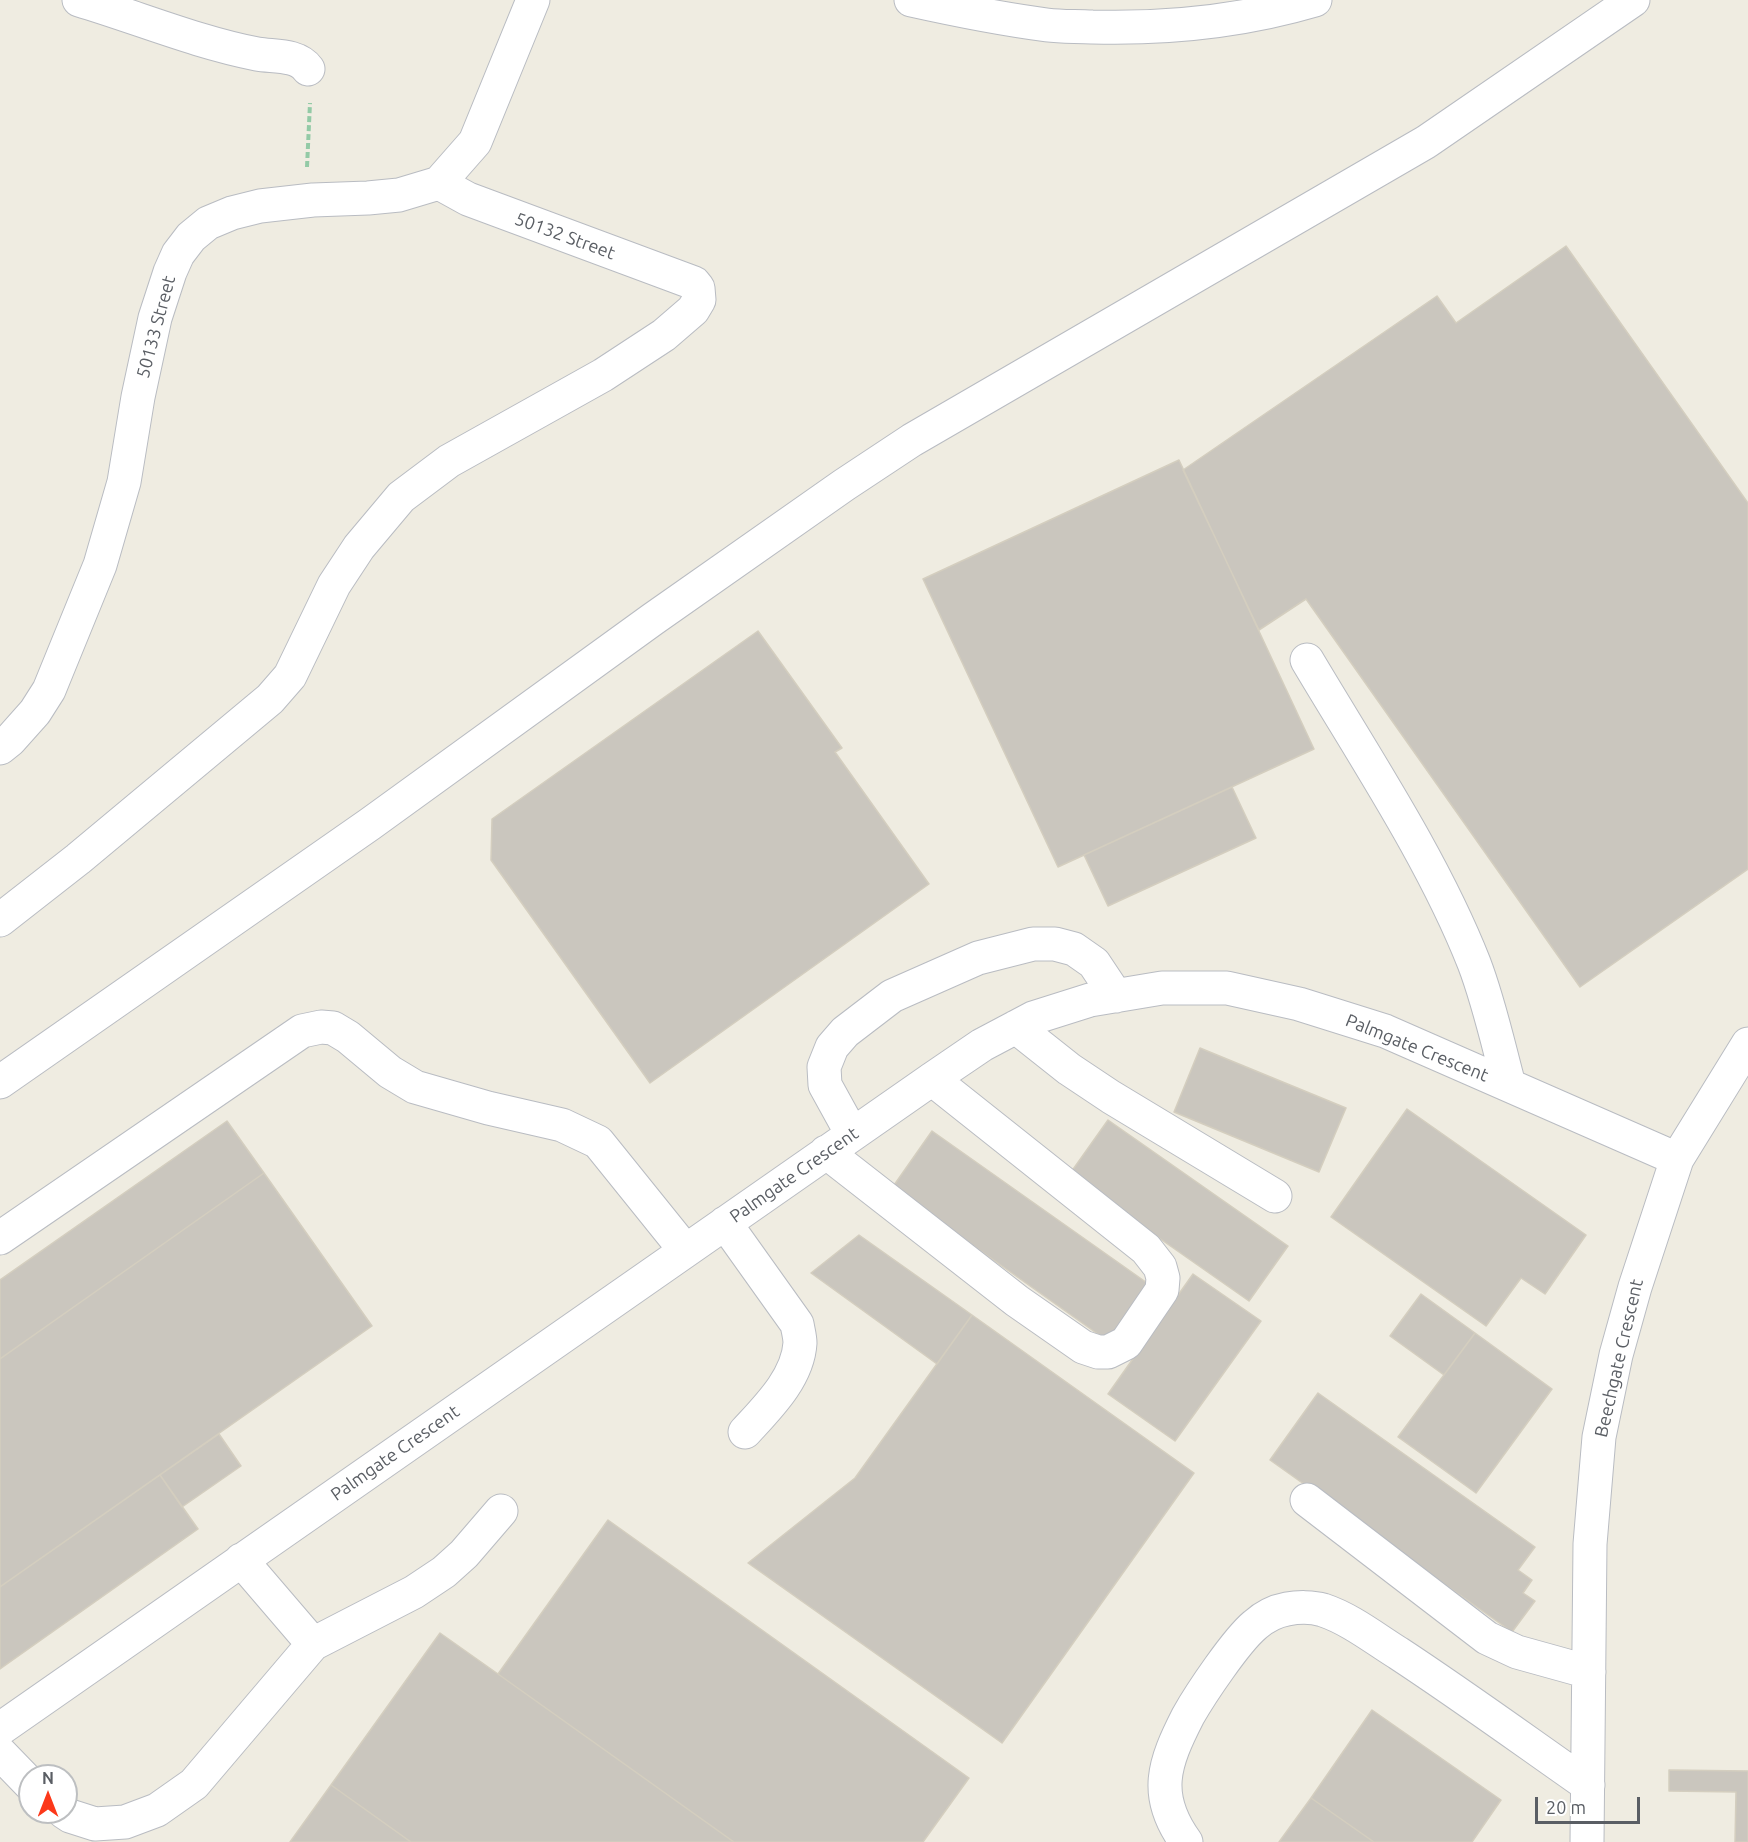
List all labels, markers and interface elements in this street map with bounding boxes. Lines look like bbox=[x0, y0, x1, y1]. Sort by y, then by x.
street label: 50132 Street bbox=[512, 208, 618, 264]
street label: 50133 Street bbox=[132, 273, 180, 381]
street label: Palmgate Crescent bbox=[1342, 1010, 1492, 1086]
street label: Palmgate Crescent bbox=[726, 1123, 862, 1227]
street label: Beechgate Crescent bbox=[1590, 1277, 1648, 1439]
street label: Palmgate Crescent bbox=[327, 1401, 463, 1505]
north arrow bbox=[18, 1764, 78, 1824]
text: N bbox=[42, 1769, 54, 1787]
scale bar bbox=[1538, 1785, 1643, 1823]
text: 20 m bbox=[1546, 1797, 1586, 1817]

